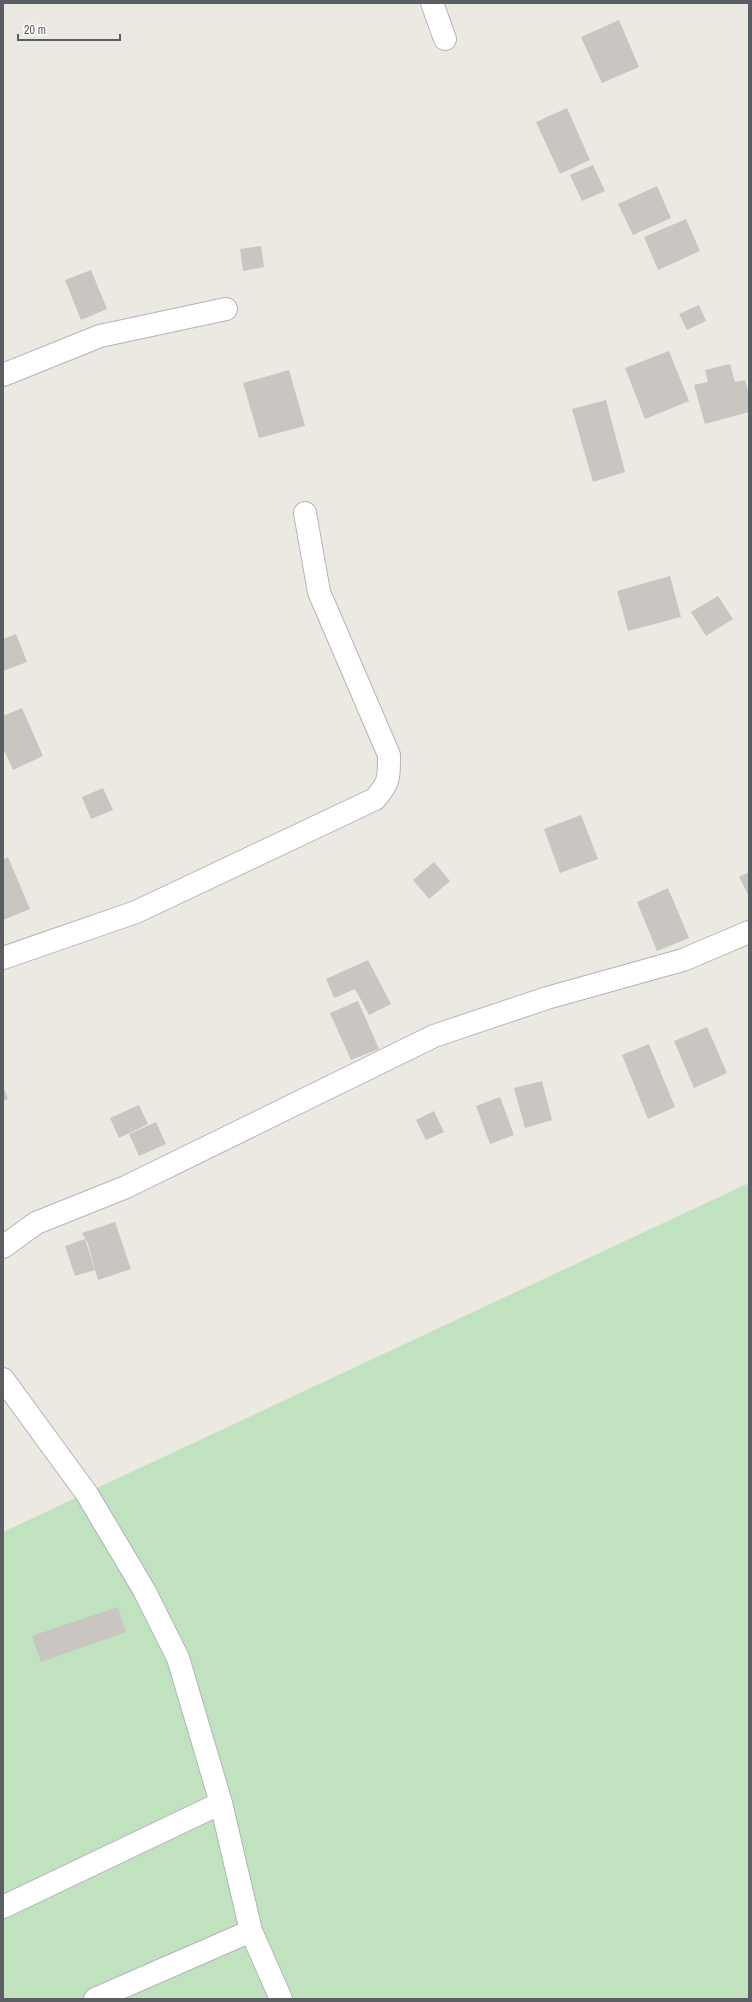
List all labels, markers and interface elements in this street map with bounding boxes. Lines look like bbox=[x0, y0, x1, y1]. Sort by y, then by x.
scale bar bbox=[18, 16, 120, 42]
text: 20 m bbox=[24, 22, 46, 38]

